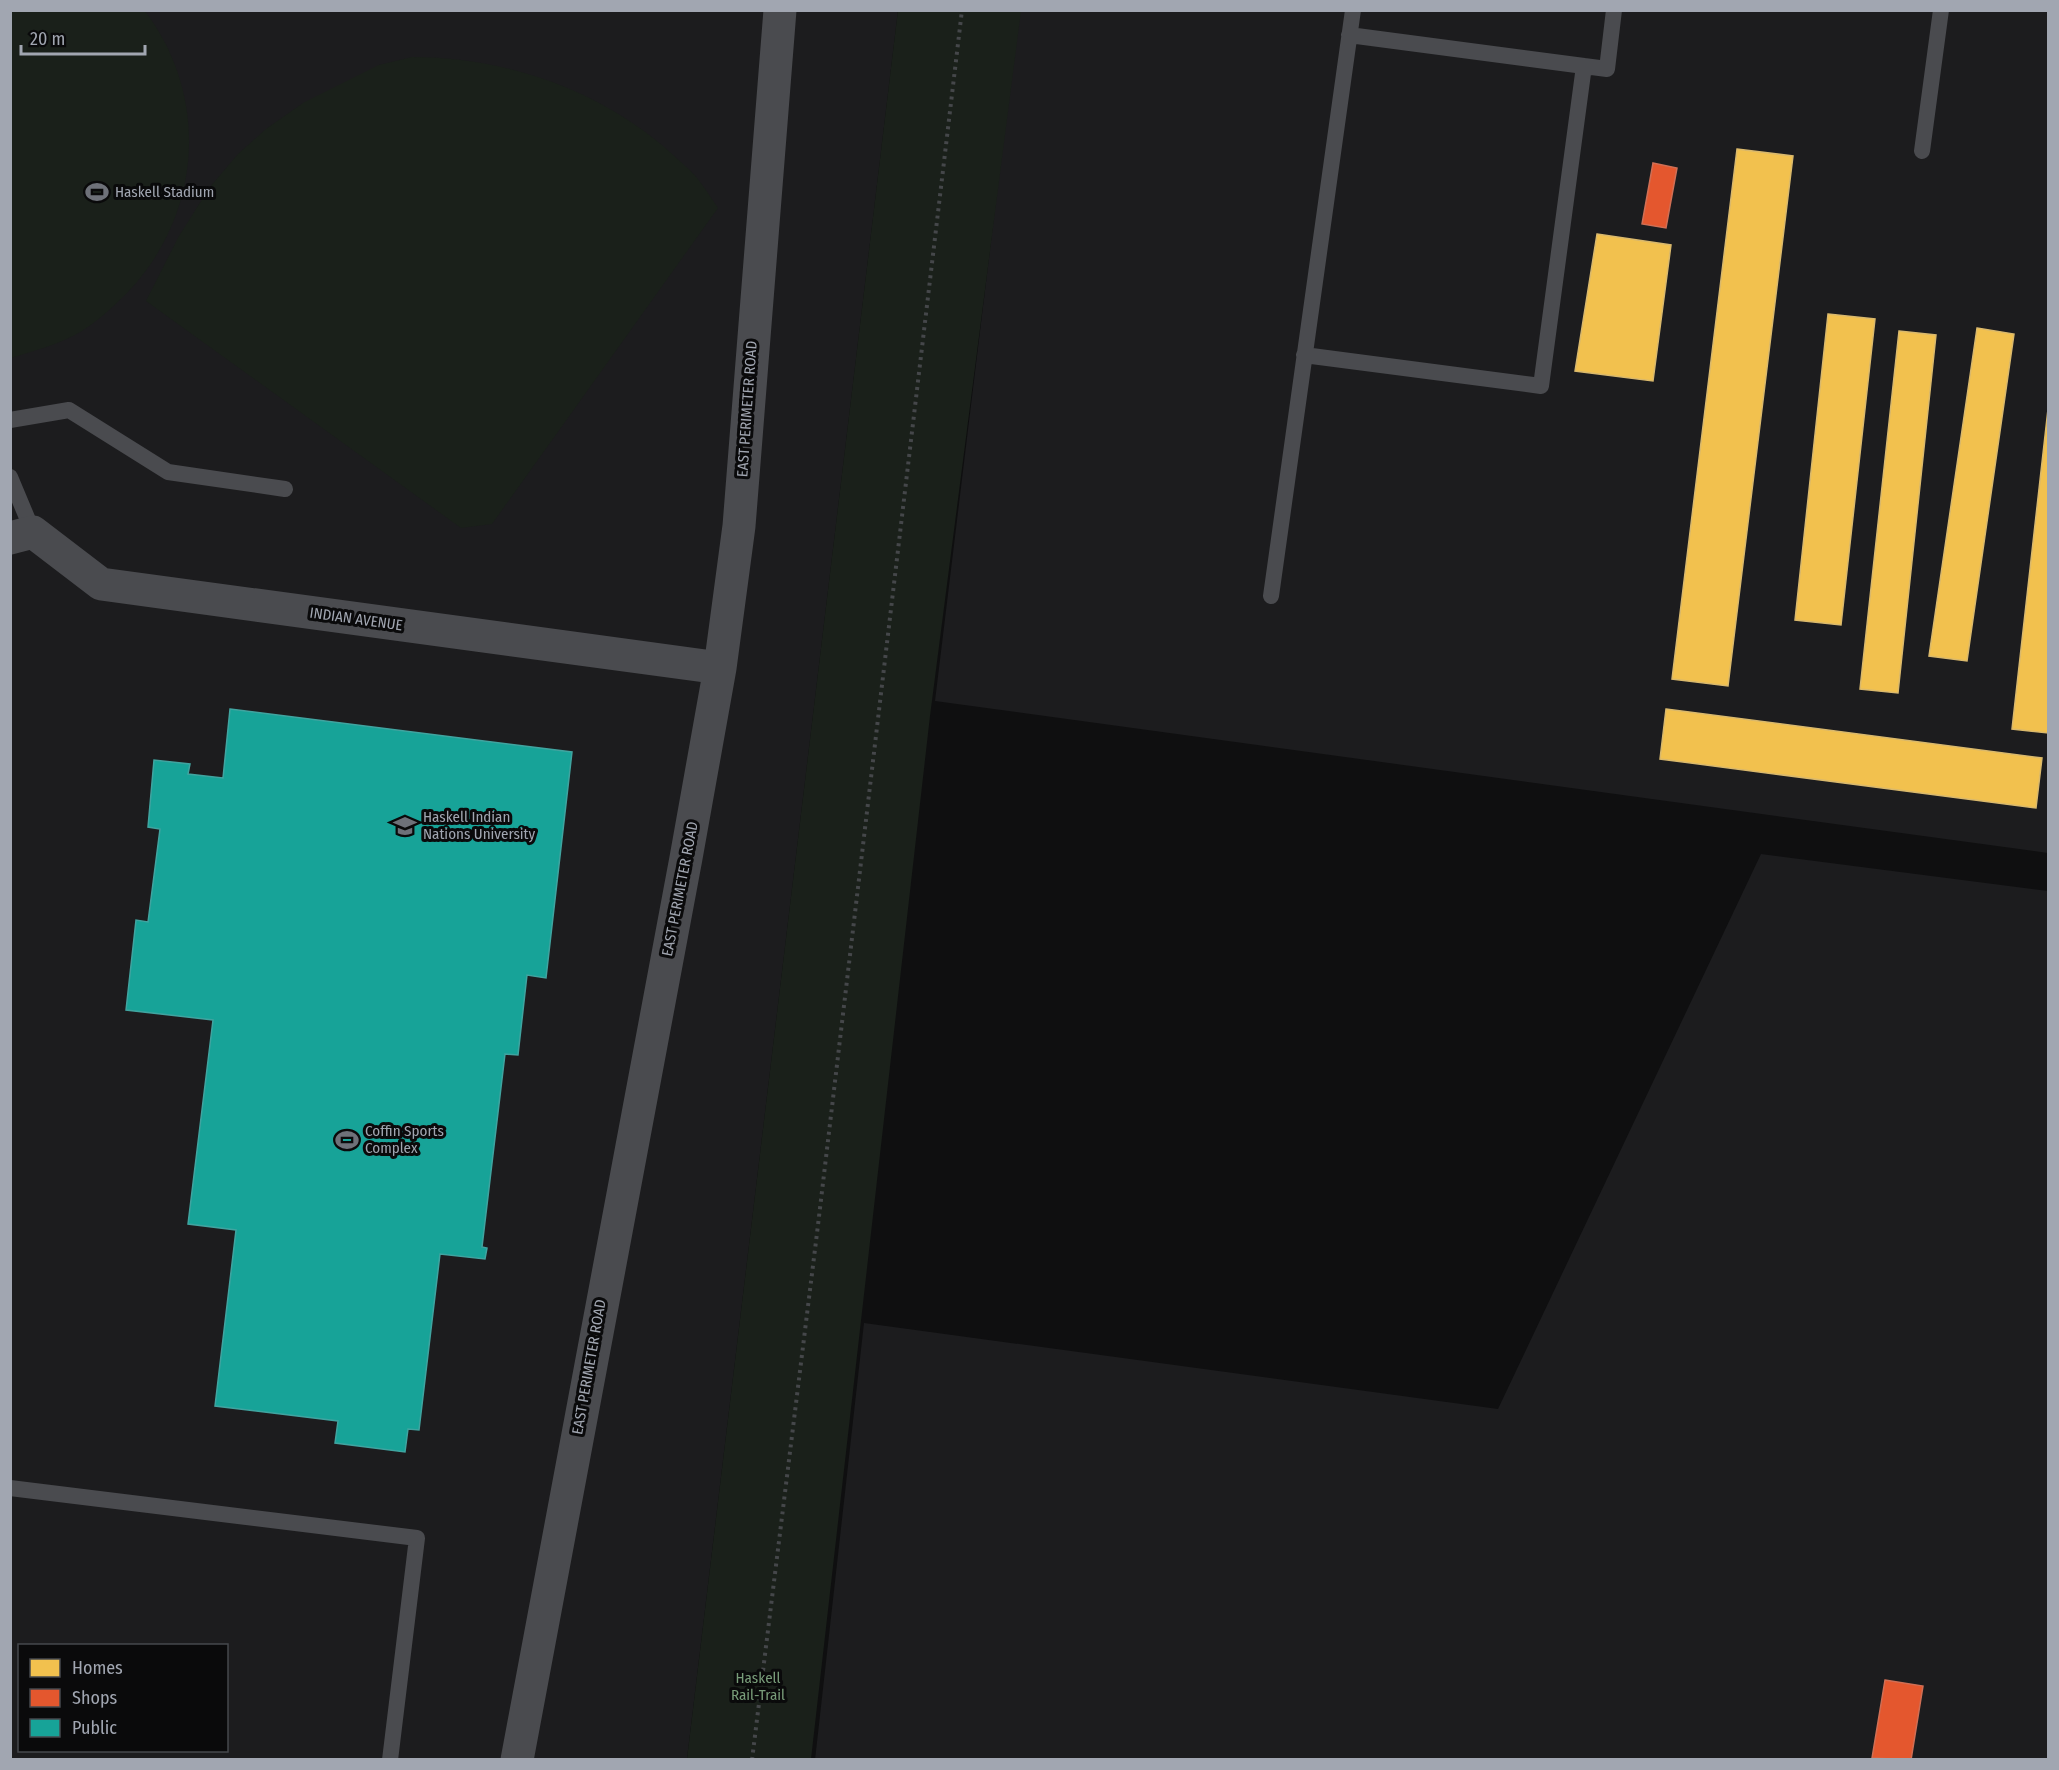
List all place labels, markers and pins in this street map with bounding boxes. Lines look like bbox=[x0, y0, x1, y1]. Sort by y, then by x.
sports icon: Haskell Stadium bbox=[84, 179, 110, 205]
place label: Haskell Stadium bbox=[115, 183, 214, 201]
place label: Haskell Indian Nations University bbox=[423, 808, 535, 843]
school or university icon: Haskell Indian Nations University bbox=[392, 813, 418, 839]
place label: Coffin Sports Complex bbox=[365, 1122, 444, 1157]
sports icon: Coffin Sports Complex bbox=[334, 1127, 360, 1153]

